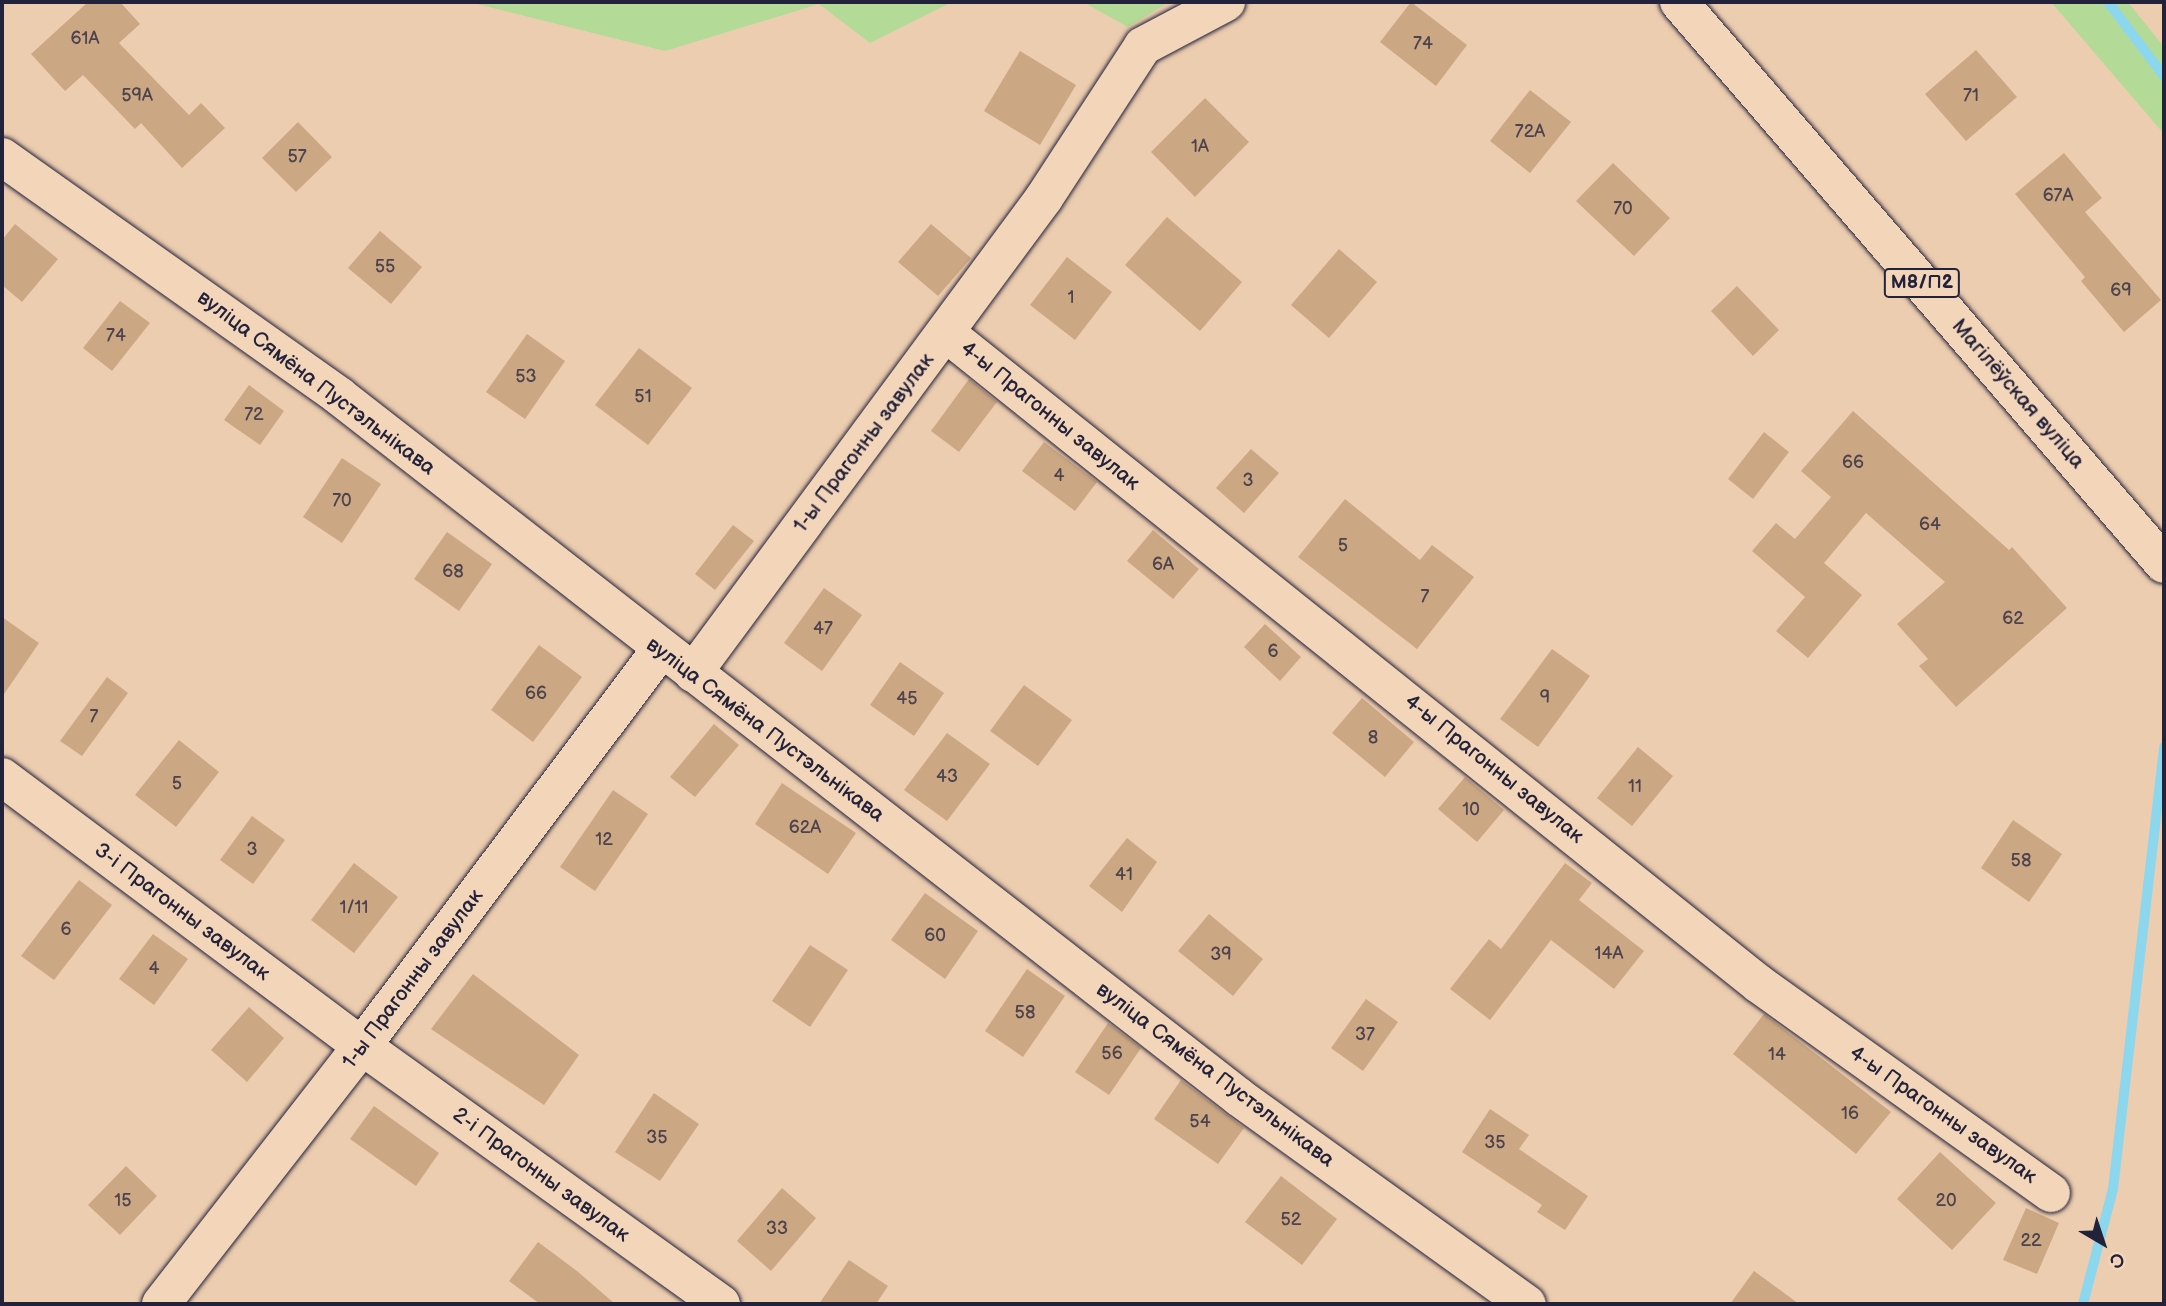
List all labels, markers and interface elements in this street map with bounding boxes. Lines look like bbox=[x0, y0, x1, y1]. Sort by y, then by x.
house number: 61А bbox=[71, 28, 99, 50]
house number: 74 bbox=[1413, 33, 1433, 55]
house number: 59А bbox=[121, 85, 153, 107]
house number: 71 bbox=[1963, 85, 1979, 107]
house number: 72А bbox=[1515, 121, 1545, 143]
house number: 1А bbox=[1191, 136, 1209, 158]
house number: 57 bbox=[287, 146, 307, 168]
house number: 67А bbox=[2043, 185, 2073, 207]
house number: 70 bbox=[1613, 198, 1633, 220]
house number: 55 bbox=[375, 256, 395, 278]
road number: М8/П2 bbox=[1884, 268, 1960, 298]
house number: 69 bbox=[2110, 280, 2132, 302]
street label: вуліца Сямёна Пустэльнікава bbox=[192, 285, 440, 481]
house number: 1 bbox=[1068, 287, 1074, 309]
street label: Магілёўская вуліца bbox=[1946, 314, 2090, 474]
house number: 74 bbox=[106, 325, 126, 347]
street label: 4-ы Прагонны завулак bbox=[955, 336, 1145, 496]
street label: 1-ы Прагонны завулак bbox=[788, 348, 940, 538]
house number: 53 bbox=[515, 366, 537, 388]
house number: 51 bbox=[634, 386, 652, 408]
house number: 72 bbox=[244, 404, 264, 426]
house number: 66 bbox=[1842, 452, 1864, 474]
house number: 4 bbox=[1054, 465, 1064, 487]
house number: 3 bbox=[1242, 470, 1254, 492]
house number: 70 bbox=[332, 490, 352, 512]
house number: 64 bbox=[1919, 514, 1941, 536]
house number: 5 bbox=[1338, 535, 1348, 557]
house number: 6А bbox=[1152, 554, 1174, 576]
house number: 68 bbox=[442, 561, 464, 583]
house number: 7 bbox=[1421, 586, 1429, 608]
house number: 62 bbox=[2002, 608, 2024, 630]
house number: 47 bbox=[813, 618, 833, 640]
street label: вуліца Сямёна Пустэльнікава bbox=[641, 632, 889, 828]
house number: 6 bbox=[1268, 641, 1278, 663]
house number: 66 bbox=[525, 683, 547, 705]
house number: 9 bbox=[1540, 687, 1550, 709]
house number: 45 bbox=[896, 688, 918, 710]
street label: 4-ы Прагонны завулак bbox=[1399, 689, 1589, 849]
house number: 7 bbox=[90, 706, 98, 728]
house number: 8 bbox=[1368, 727, 1378, 749]
house number: 43 bbox=[936, 766, 958, 788]
house number: 5 bbox=[172, 773, 182, 795]
house number: 11 bbox=[1628, 776, 1642, 798]
house number: 10 bbox=[1462, 799, 1480, 821]
house number: 62А bbox=[789, 817, 821, 839]
house number: 12 bbox=[595, 829, 613, 851]
street label: 3-і Прагонны завулак bbox=[89, 838, 275, 986]
house number: 3 bbox=[246, 839, 258, 861]
house number: 58 bbox=[2011, 850, 2031, 872]
house number: 41 bbox=[1115, 864, 1133, 886]
street label: 1-ы Прагонны завулак bbox=[337, 884, 489, 1074]
house number: 1/11 bbox=[339, 897, 369, 919]
house number: 6 bbox=[61, 919, 71, 941]
house number: 60 bbox=[924, 925, 946, 947]
house number: 14А bbox=[1595, 943, 1623, 965]
house number: 39 bbox=[1210, 944, 1232, 966]
house number: 4 bbox=[149, 958, 159, 980]
street label: вуліца Сямёна Пустэльнікава bbox=[1091, 977, 1339, 1173]
house number: 58 bbox=[1015, 1002, 1035, 1024]
house number: 37 bbox=[1355, 1024, 1375, 1046]
street label: 4-ы Прагонны завулак bbox=[1844, 1041, 2042, 1189]
house number: 56 bbox=[1101, 1043, 1123, 1065]
house number: 14 bbox=[1768, 1044, 1786, 1066]
street label: 2-і Прагонны завулак bbox=[448, 1102, 634, 1248]
house number: 16 bbox=[1841, 1103, 1859, 1125]
house number: 54 bbox=[1189, 1111, 1211, 1133]
house number: 35 bbox=[646, 1127, 668, 1149]
house number: 35 bbox=[1484, 1132, 1506, 1154]
house number: 15 bbox=[114, 1190, 132, 1212]
house number: 20 bbox=[1935, 1190, 1957, 1212]
north arrow bbox=[2068, 1208, 2138, 1278]
house number: 52 bbox=[1281, 1209, 1301, 1231]
house number: 33 bbox=[766, 1218, 788, 1240]
house number: 22 bbox=[2020, 1230, 2042, 1252]
text: С bbox=[2104, 1247, 2129, 1273]

